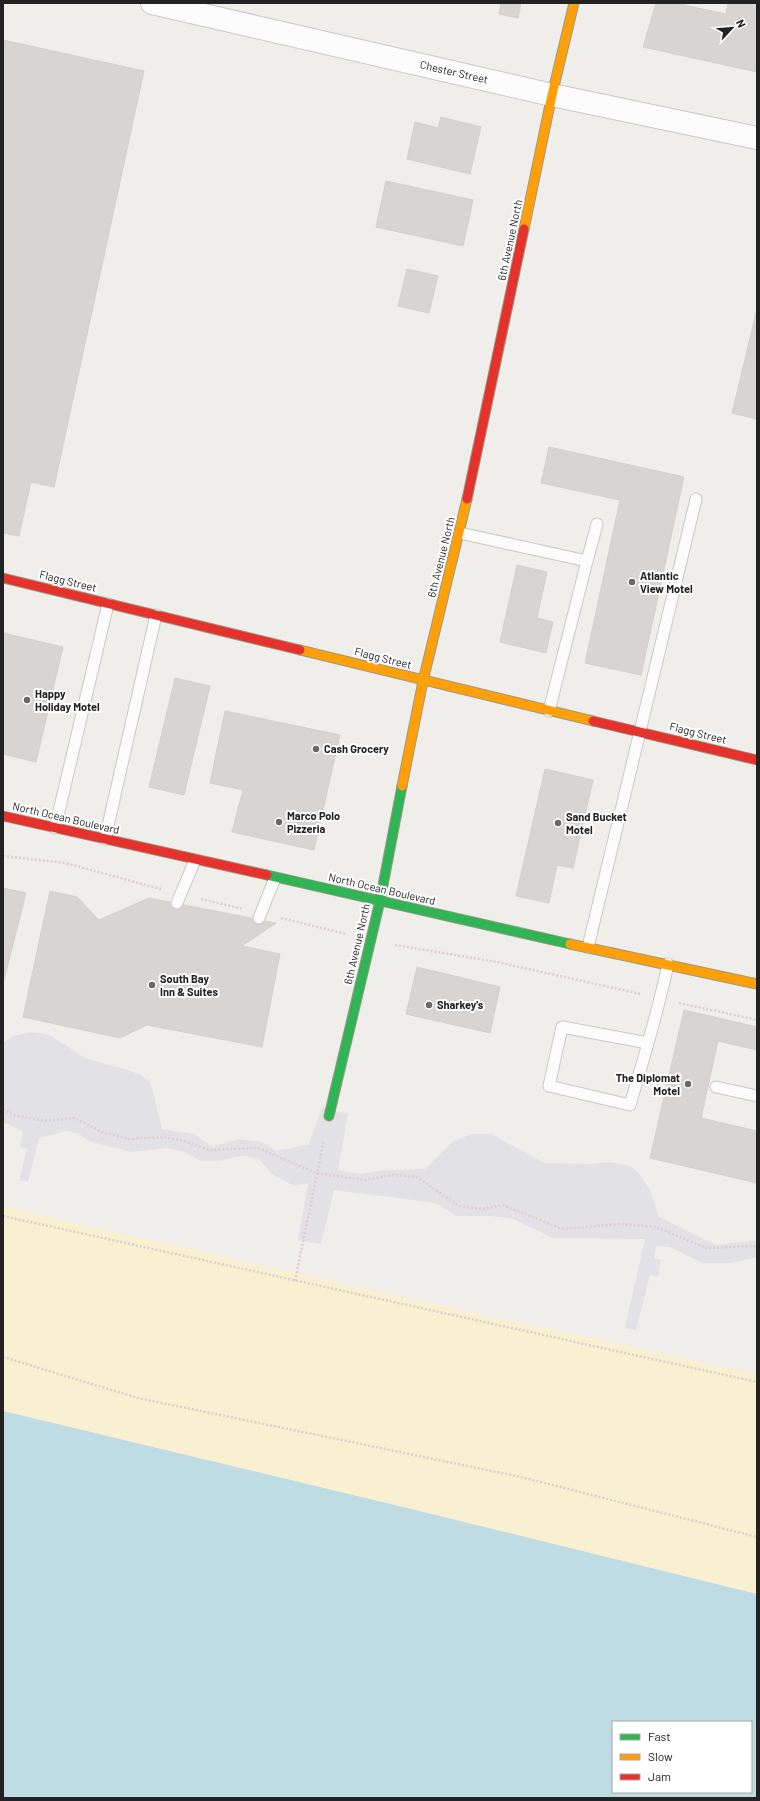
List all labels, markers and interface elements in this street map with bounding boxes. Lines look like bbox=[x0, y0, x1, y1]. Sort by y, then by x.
north arrow bbox=[712, 8, 752, 48]
text: N bbox=[734, 17, 749, 30]
street label: Chester Street bbox=[419, 57, 489, 86]
street label: 6th Avenue North bbox=[495, 198, 524, 282]
street label: 6th Avenue North bbox=[424, 515, 457, 598]
street label: Flagg Street bbox=[38, 567, 98, 594]
place label: Atlantic View Motel bbox=[640, 569, 693, 595]
marker: Atlantic View Motel bbox=[627, 577, 637, 587]
street label: Flagg Street bbox=[353, 644, 413, 671]
place label: Happy Holiday Motel bbox=[35, 687, 100, 713]
marker: Happy Holiday Motel bbox=[22, 695, 32, 705]
street label: Flagg Street bbox=[668, 719, 728, 746]
place label: Cash Grocery bbox=[324, 742, 389, 755]
marker: Cash Grocery bbox=[311, 744, 321, 754]
street label: North Ocean Boulevard bbox=[11, 799, 121, 836]
place label: Marco Polo Pizzeria bbox=[287, 809, 340, 835]
place label: Sand Bucket Motel bbox=[566, 810, 627, 836]
marker: Marco Polo Pizzeria bbox=[274, 817, 284, 827]
marker: Sand Bucket Motel bbox=[553, 818, 563, 828]
street label: North Ocean Boulevard bbox=[327, 870, 437, 907]
street label: 6th Avenue North bbox=[341, 902, 372, 986]
place label: South Bay Inn & Suites bbox=[160, 972, 218, 998]
marker: South Bay Inn & Suites bbox=[147, 980, 157, 990]
place label: Sharkey's bbox=[437, 998, 484, 1011]
marker: Sharkey's bbox=[424, 1000, 434, 1010]
place label: The Diplomat Motel bbox=[616, 1071, 680, 1097]
marker: The Diplomat Motel bbox=[683, 1079, 693, 1089]
legend bbox=[612, 1721, 752, 1793]
text: Fast bbox=[648, 1729, 671, 1743]
text: Slow bbox=[648, 1749, 673, 1763]
text: Jam bbox=[648, 1769, 671, 1783]

